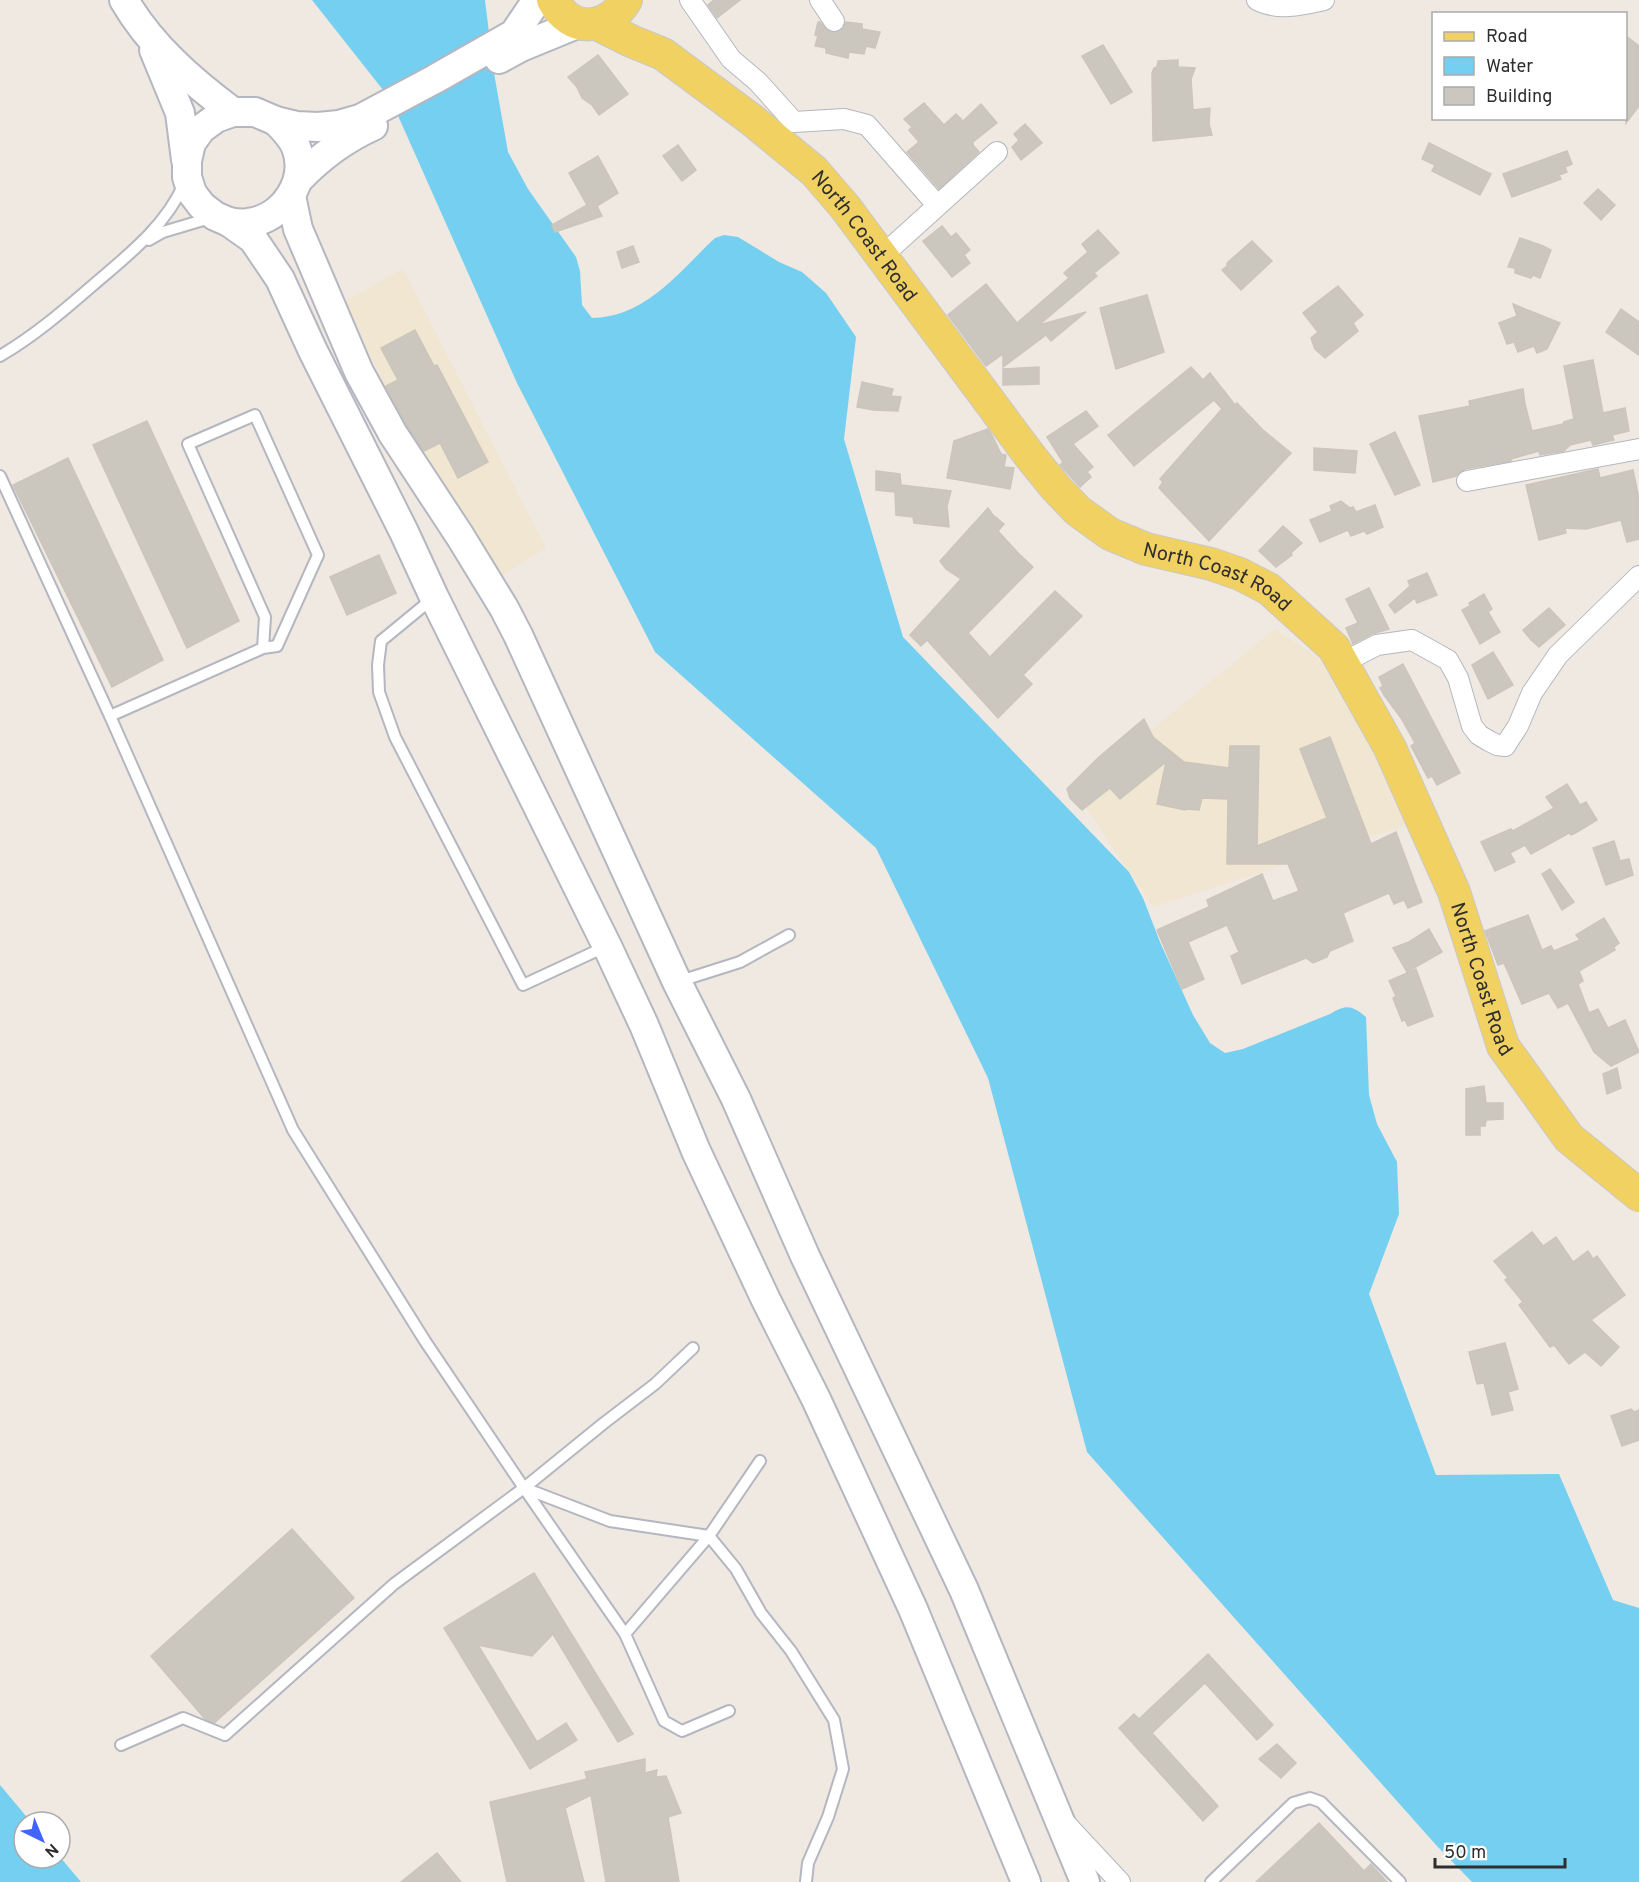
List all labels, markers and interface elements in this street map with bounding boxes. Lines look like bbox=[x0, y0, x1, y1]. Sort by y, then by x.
legend bbox=[1432, 12, 1627, 120]
text: Road bbox=[1486, 26, 1528, 49]
text: Water bbox=[1486, 56, 1533, 79]
text: Building bbox=[1486, 86, 1552, 109]
street label: North Coast Road bbox=[804, 166, 922, 308]
street label: North Coast Road bbox=[1140, 538, 1296, 618]
street label: North Coast Road bbox=[1443, 900, 1517, 1062]
north arrow bbox=[12, 1810, 72, 1870]
scale bar bbox=[1435, 1831, 1566, 1869]
text: N bbox=[40, 1838, 62, 1861]
text: 50 m bbox=[1444, 1842, 1486, 1865]

